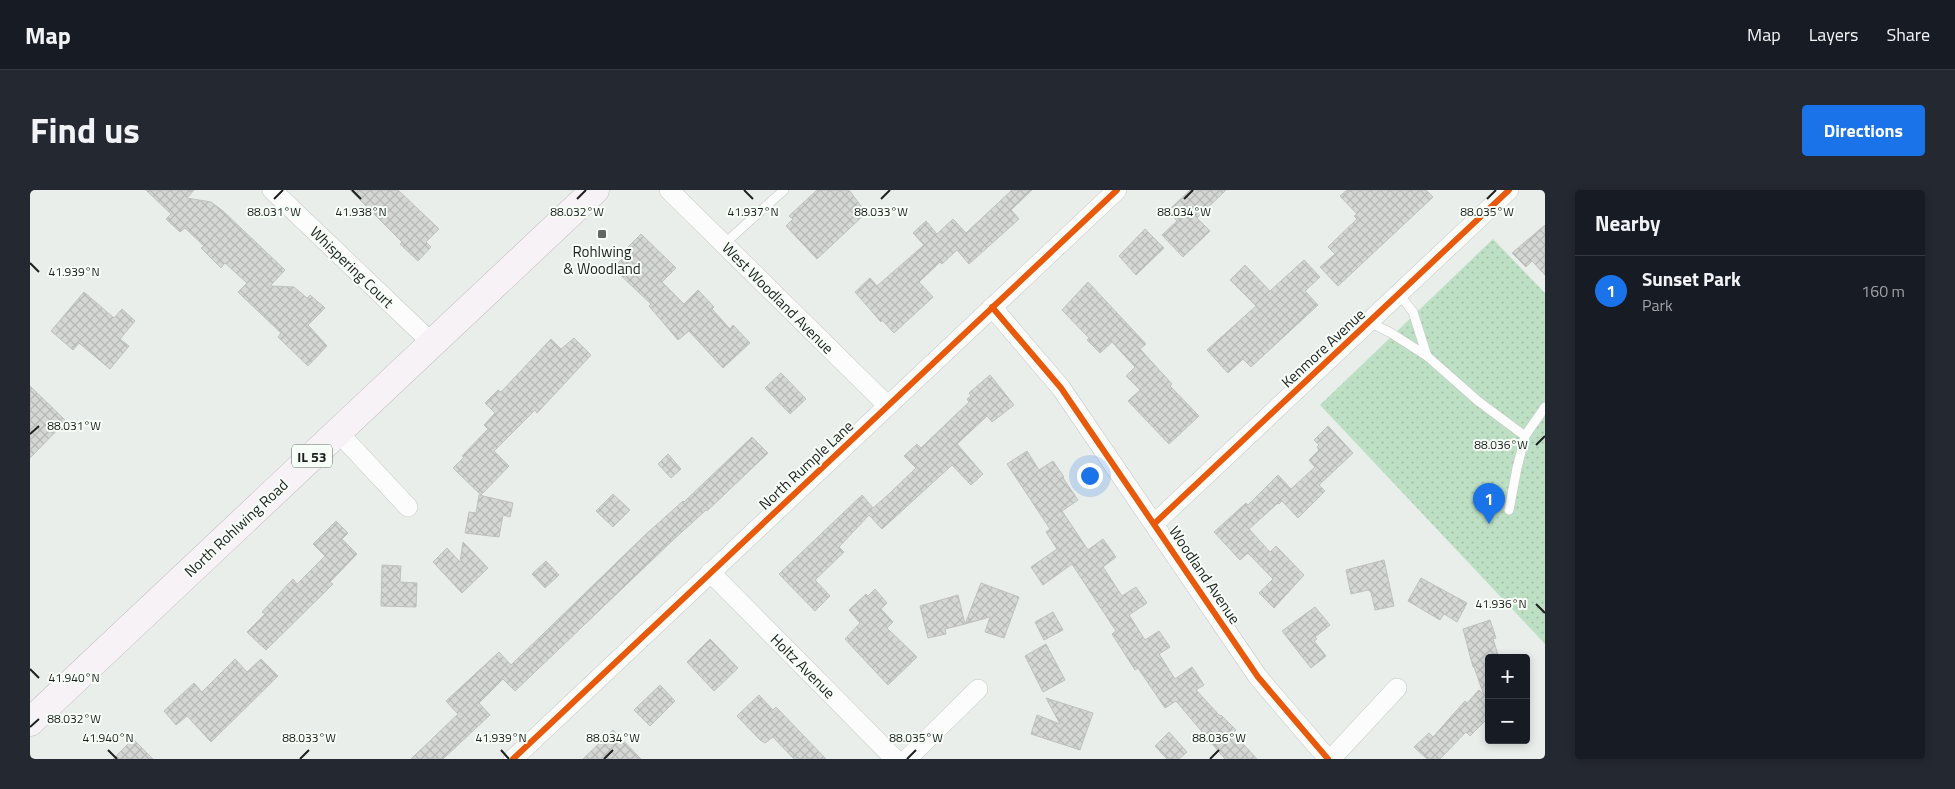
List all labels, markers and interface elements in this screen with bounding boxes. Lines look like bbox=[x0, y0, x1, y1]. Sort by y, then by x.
text: Map bbox=[25, 17, 71, 53]
text: Map bbox=[1747, 21, 1781, 48]
text: Layers bbox=[1809, 21, 1858, 48]
text: Share bbox=[1886, 21, 1930, 48]
text: Find us bbox=[30, 103, 140, 157]
button: Directions bbox=[1802, 105, 1925, 156]
text: 88.031°W bbox=[247, 202, 301, 221]
text: 41.938°N bbox=[335, 202, 387, 221]
text: 88.032°W bbox=[550, 202, 604, 221]
text: 41.937°N bbox=[727, 202, 779, 221]
text: 88.033°W bbox=[854, 202, 908, 221]
text: 88.034°W bbox=[1157, 202, 1211, 221]
text: 88.035°W bbox=[1460, 202, 1514, 221]
text: Nearby bbox=[1595, 207, 1660, 239]
street label: Whispering Court bbox=[305, 221, 400, 314]
marker: Rohlwing & Woodland bbox=[596, 228, 608, 240]
street label: West Woodland Avenue bbox=[717, 237, 839, 359]
place label: Rohlwing & Woodland bbox=[563, 240, 641, 280]
text: 41.939°N bbox=[48, 262, 100, 281]
text: Sunset Park bbox=[1642, 264, 1741, 293]
text: 1 bbox=[1607, 279, 1615, 303]
text: 160 m bbox=[1861, 279, 1905, 303]
text: Park bbox=[1642, 293, 1673, 317]
street label: Kenmore Avenue bbox=[1276, 303, 1370, 393]
street label: North Rumple Lane bbox=[754, 415, 858, 515]
text: 88.031°W bbox=[47, 416, 101, 435]
text: 88.036°W bbox=[1474, 435, 1528, 454]
road number: IL 53 bbox=[292, 445, 332, 468]
your location bbox=[1077, 463, 1103, 489]
street label: North Rohlwing Road bbox=[179, 474, 293, 582]
pin: 1 bbox=[1473, 483, 1505, 524]
street label: Woodland Avenue bbox=[1164, 521, 1246, 629]
text: 41.936°N bbox=[1475, 594, 1527, 613]
street label: Holtz Avenue bbox=[765, 628, 841, 704]
map controls bbox=[1485, 654, 1530, 744]
button: + bbox=[1485, 654, 1530, 699]
text: 41.940°N bbox=[48, 668, 100, 687]
button: − bbox=[1485, 699, 1530, 744]
text: 88.032°W bbox=[47, 709, 101, 728]
text: 41.940°N bbox=[82, 728, 134, 747]
text: 88.033°W bbox=[282, 728, 336, 747]
text: 41.939°N bbox=[475, 728, 527, 747]
text: 88.034°W bbox=[586, 728, 640, 747]
text: 88.035°W bbox=[889, 728, 943, 747]
text: 88.036°W bbox=[1192, 728, 1246, 747]

